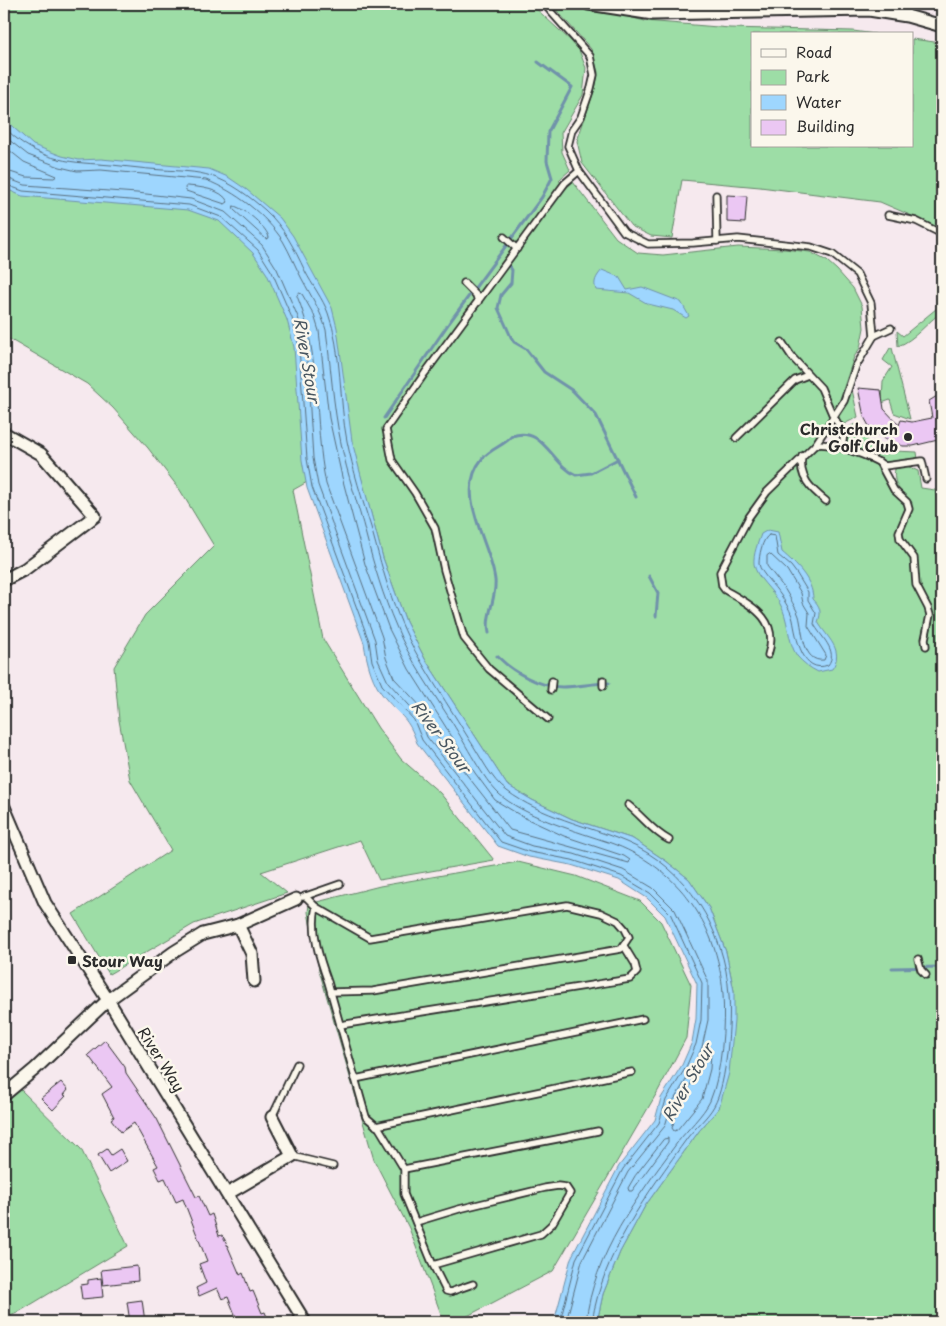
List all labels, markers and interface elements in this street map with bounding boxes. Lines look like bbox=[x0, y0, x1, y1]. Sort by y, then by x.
legend bbox=[751, 32, 914, 148]
text: Road bbox=[796, 40, 832, 63]
text: Park bbox=[796, 64, 830, 87]
text: Water bbox=[796, 90, 841, 113]
text: Building bbox=[796, 114, 855, 137]
water label: River Stour bbox=[289, 316, 328, 407]
place label: Christchurch Golf Club bbox=[800, 417, 898, 457]
marker: Christchurch Golf Club bbox=[902, 431, 914, 443]
water label: River Stour bbox=[407, 694, 479, 780]
place label: Stour Way bbox=[82, 949, 163, 972]
marker: Stour Way bbox=[66, 954, 78, 966]
street label: River Way bbox=[133, 1022, 191, 1096]
water label: River Stour bbox=[655, 1037, 720, 1125]

